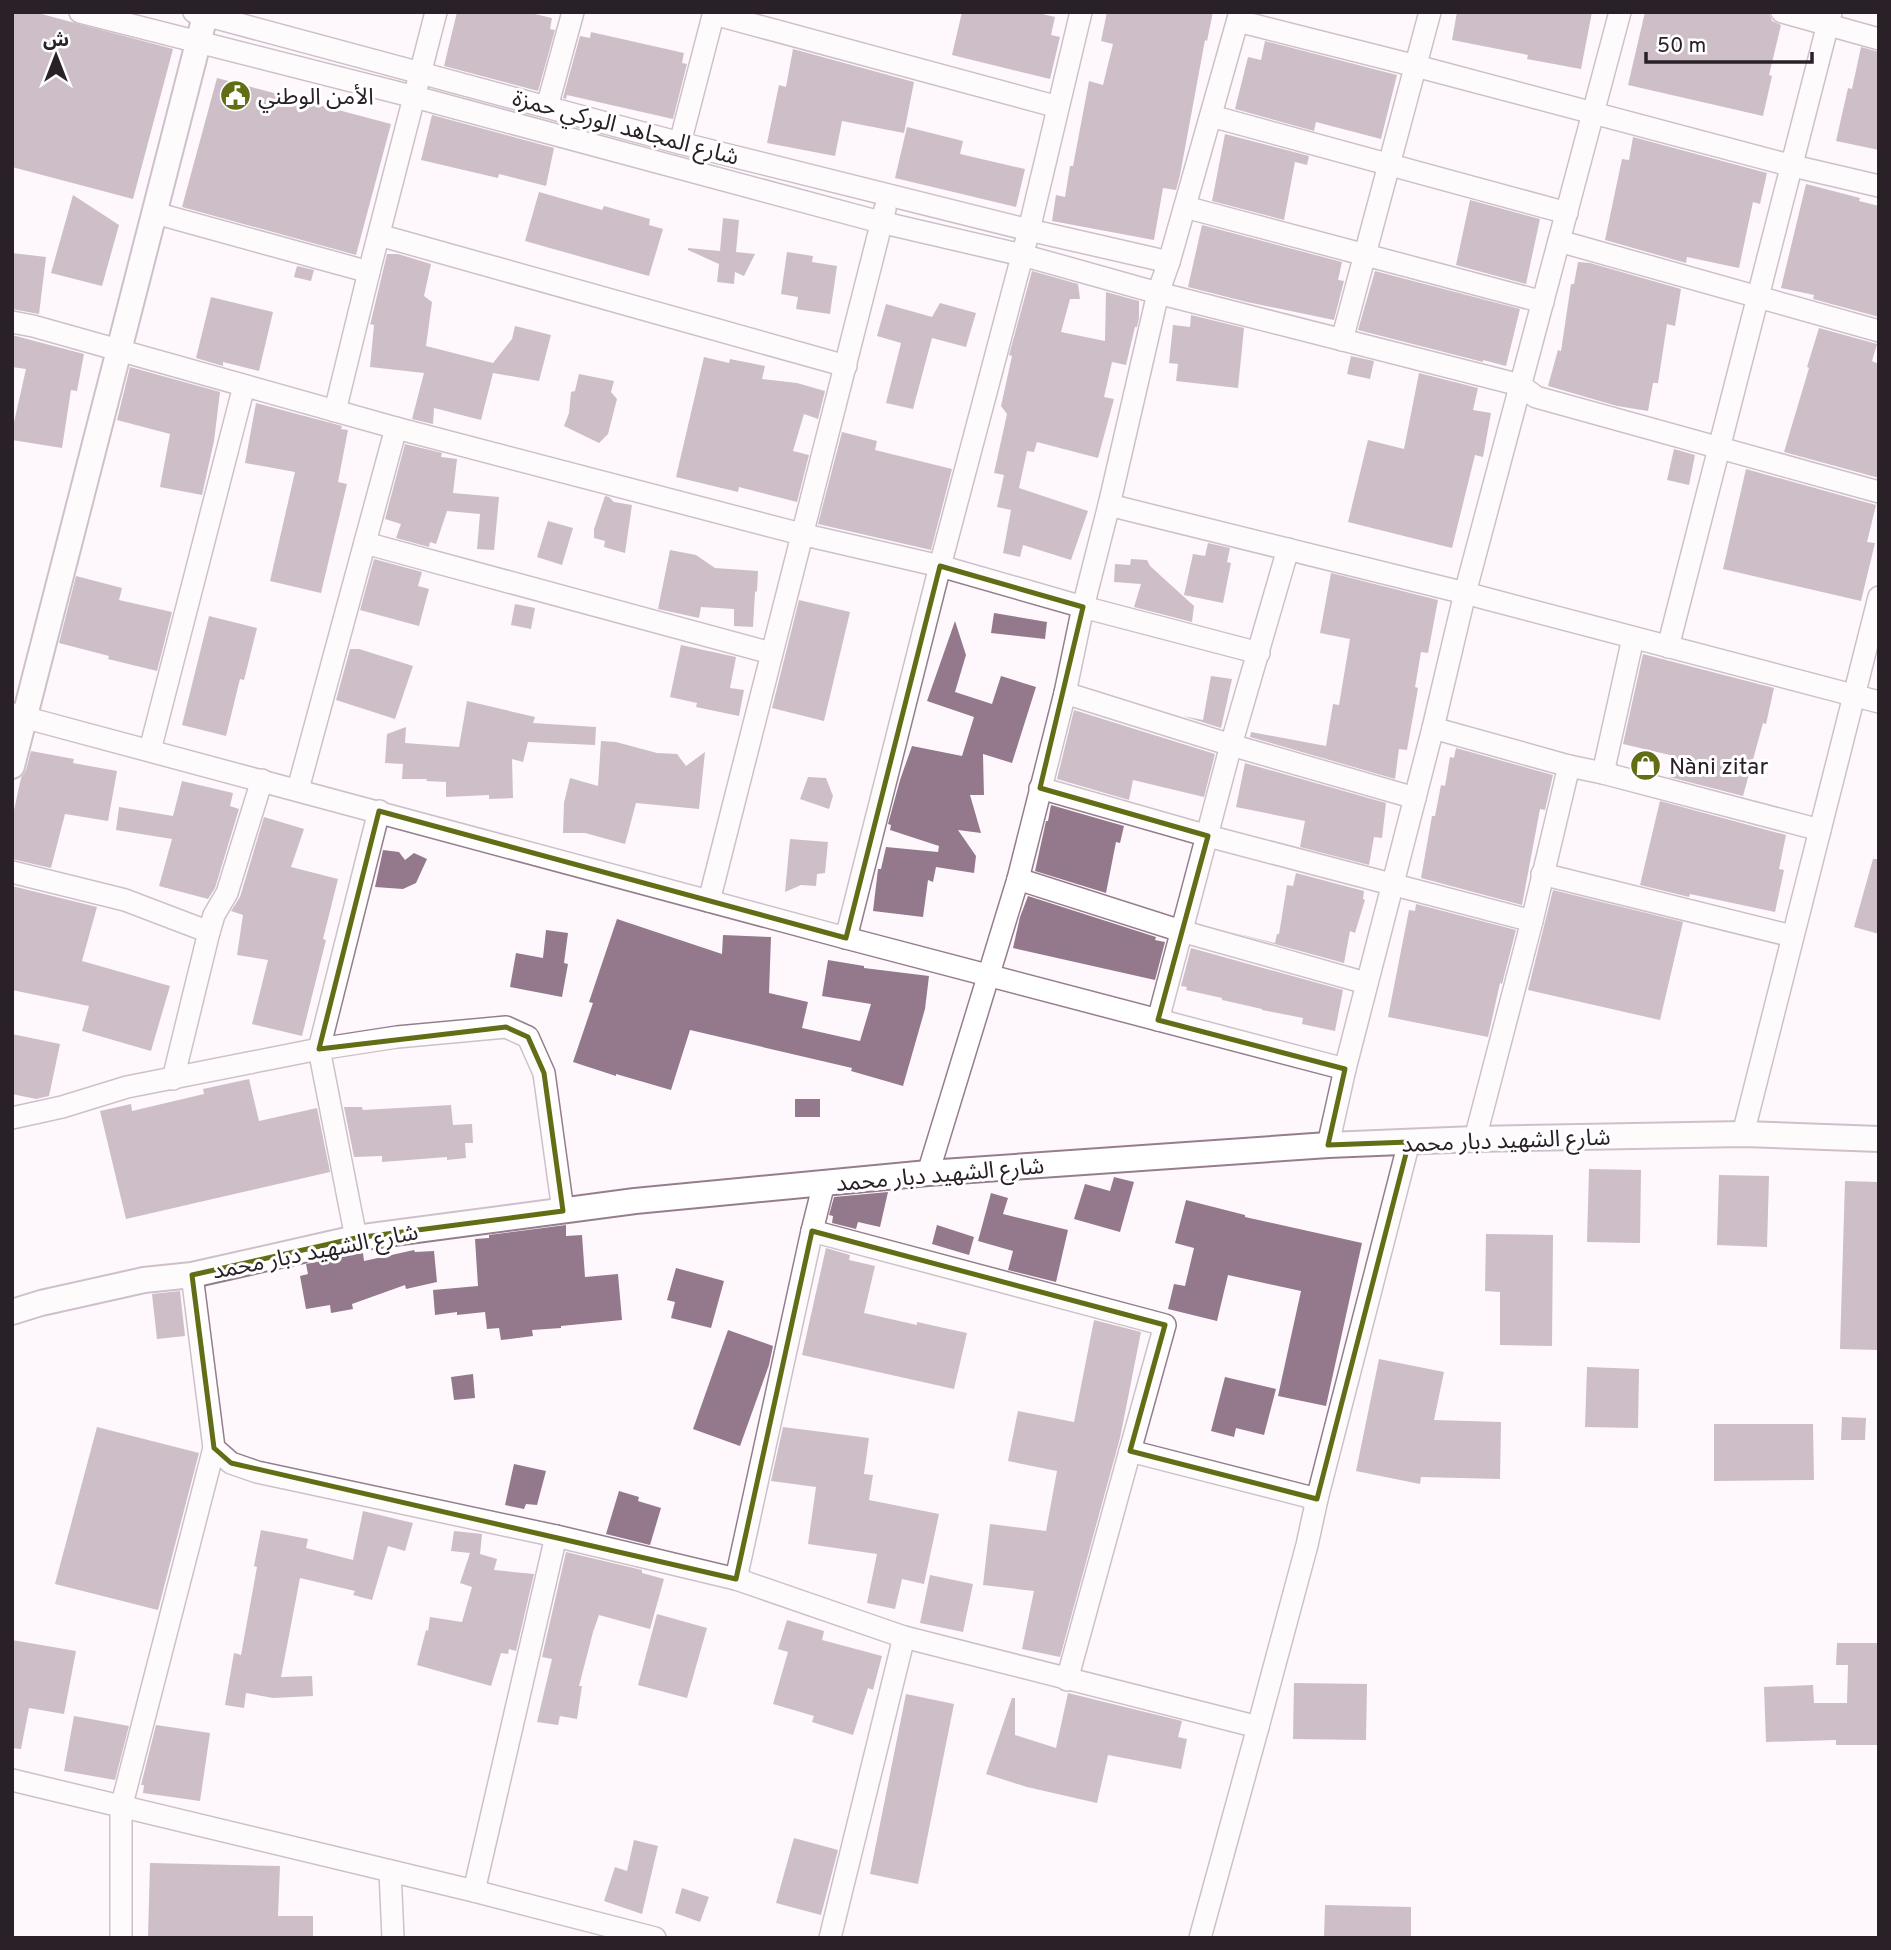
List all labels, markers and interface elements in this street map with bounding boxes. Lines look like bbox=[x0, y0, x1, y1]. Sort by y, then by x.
north arrow bbox=[21, 21, 91, 91]
scale bar bbox=[1646, 21, 1812, 65]
text: ش bbox=[43, 29, 69, 53]
text: 50 m bbox=[1657, 33, 1706, 60]
public building icon: الأمن الوطني bbox=[218, 79, 252, 113]
place label: الأمن الوطني bbox=[258, 84, 374, 113]
street label: شارع المجاهد الوركي حمزة bbox=[509, 85, 742, 174]
shop icon: Nàni zitar bbox=[1629, 749, 1663, 783]
place label: Nàni zitar bbox=[1669, 754, 1769, 783]
street label: شارع الشهيد دبار محمد bbox=[1401, 1124, 1611, 1161]
street label: شارع الشهيد دبار محمد bbox=[835, 1153, 1046, 1200]
street label: شارع الشهيد دبار محمد bbox=[210, 1219, 421, 1288]

